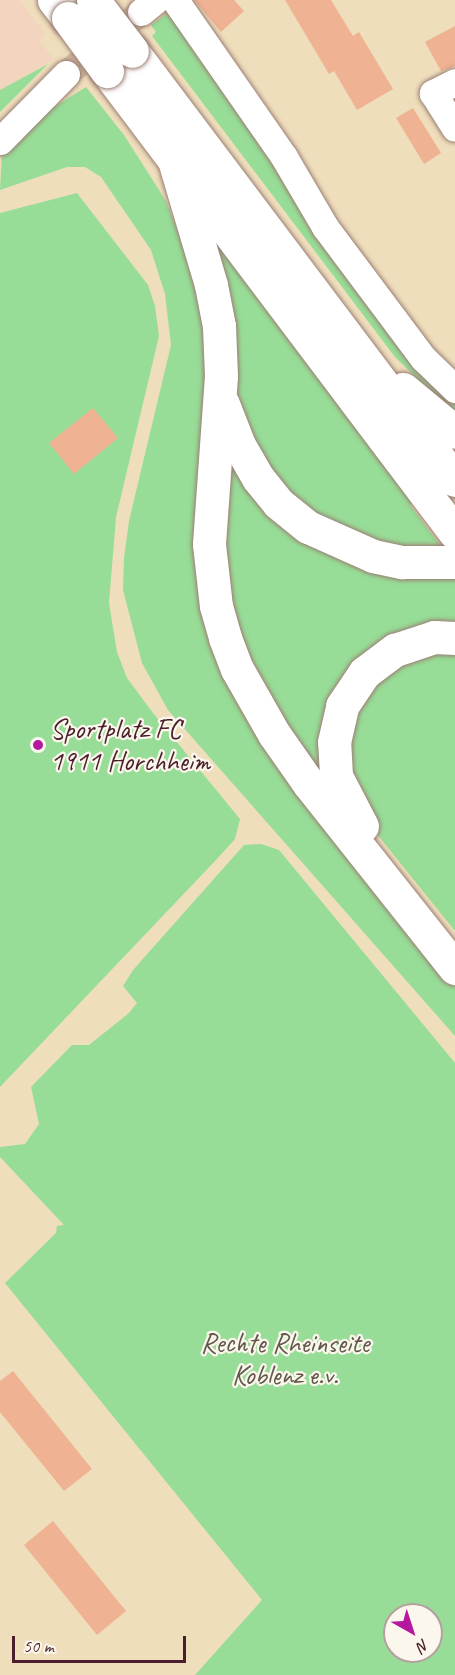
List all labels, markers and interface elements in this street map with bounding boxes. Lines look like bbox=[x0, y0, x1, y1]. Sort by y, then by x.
place label: Sportplatz FC 1911 Horchheim bbox=[50, 712, 210, 778]
marker: Sportplatz FC 1911 Horchheim bbox=[31, 738, 45, 752]
park label: Rechte Rheinseite Koblenz e.v. bbox=[201, 1326, 369, 1392]
north arrow bbox=[383, 1603, 443, 1663]
scale bar bbox=[15, 1624, 189, 1662]
text: 50 m bbox=[23, 1635, 54, 1657]
text: N bbox=[413, 1635, 433, 1656]

